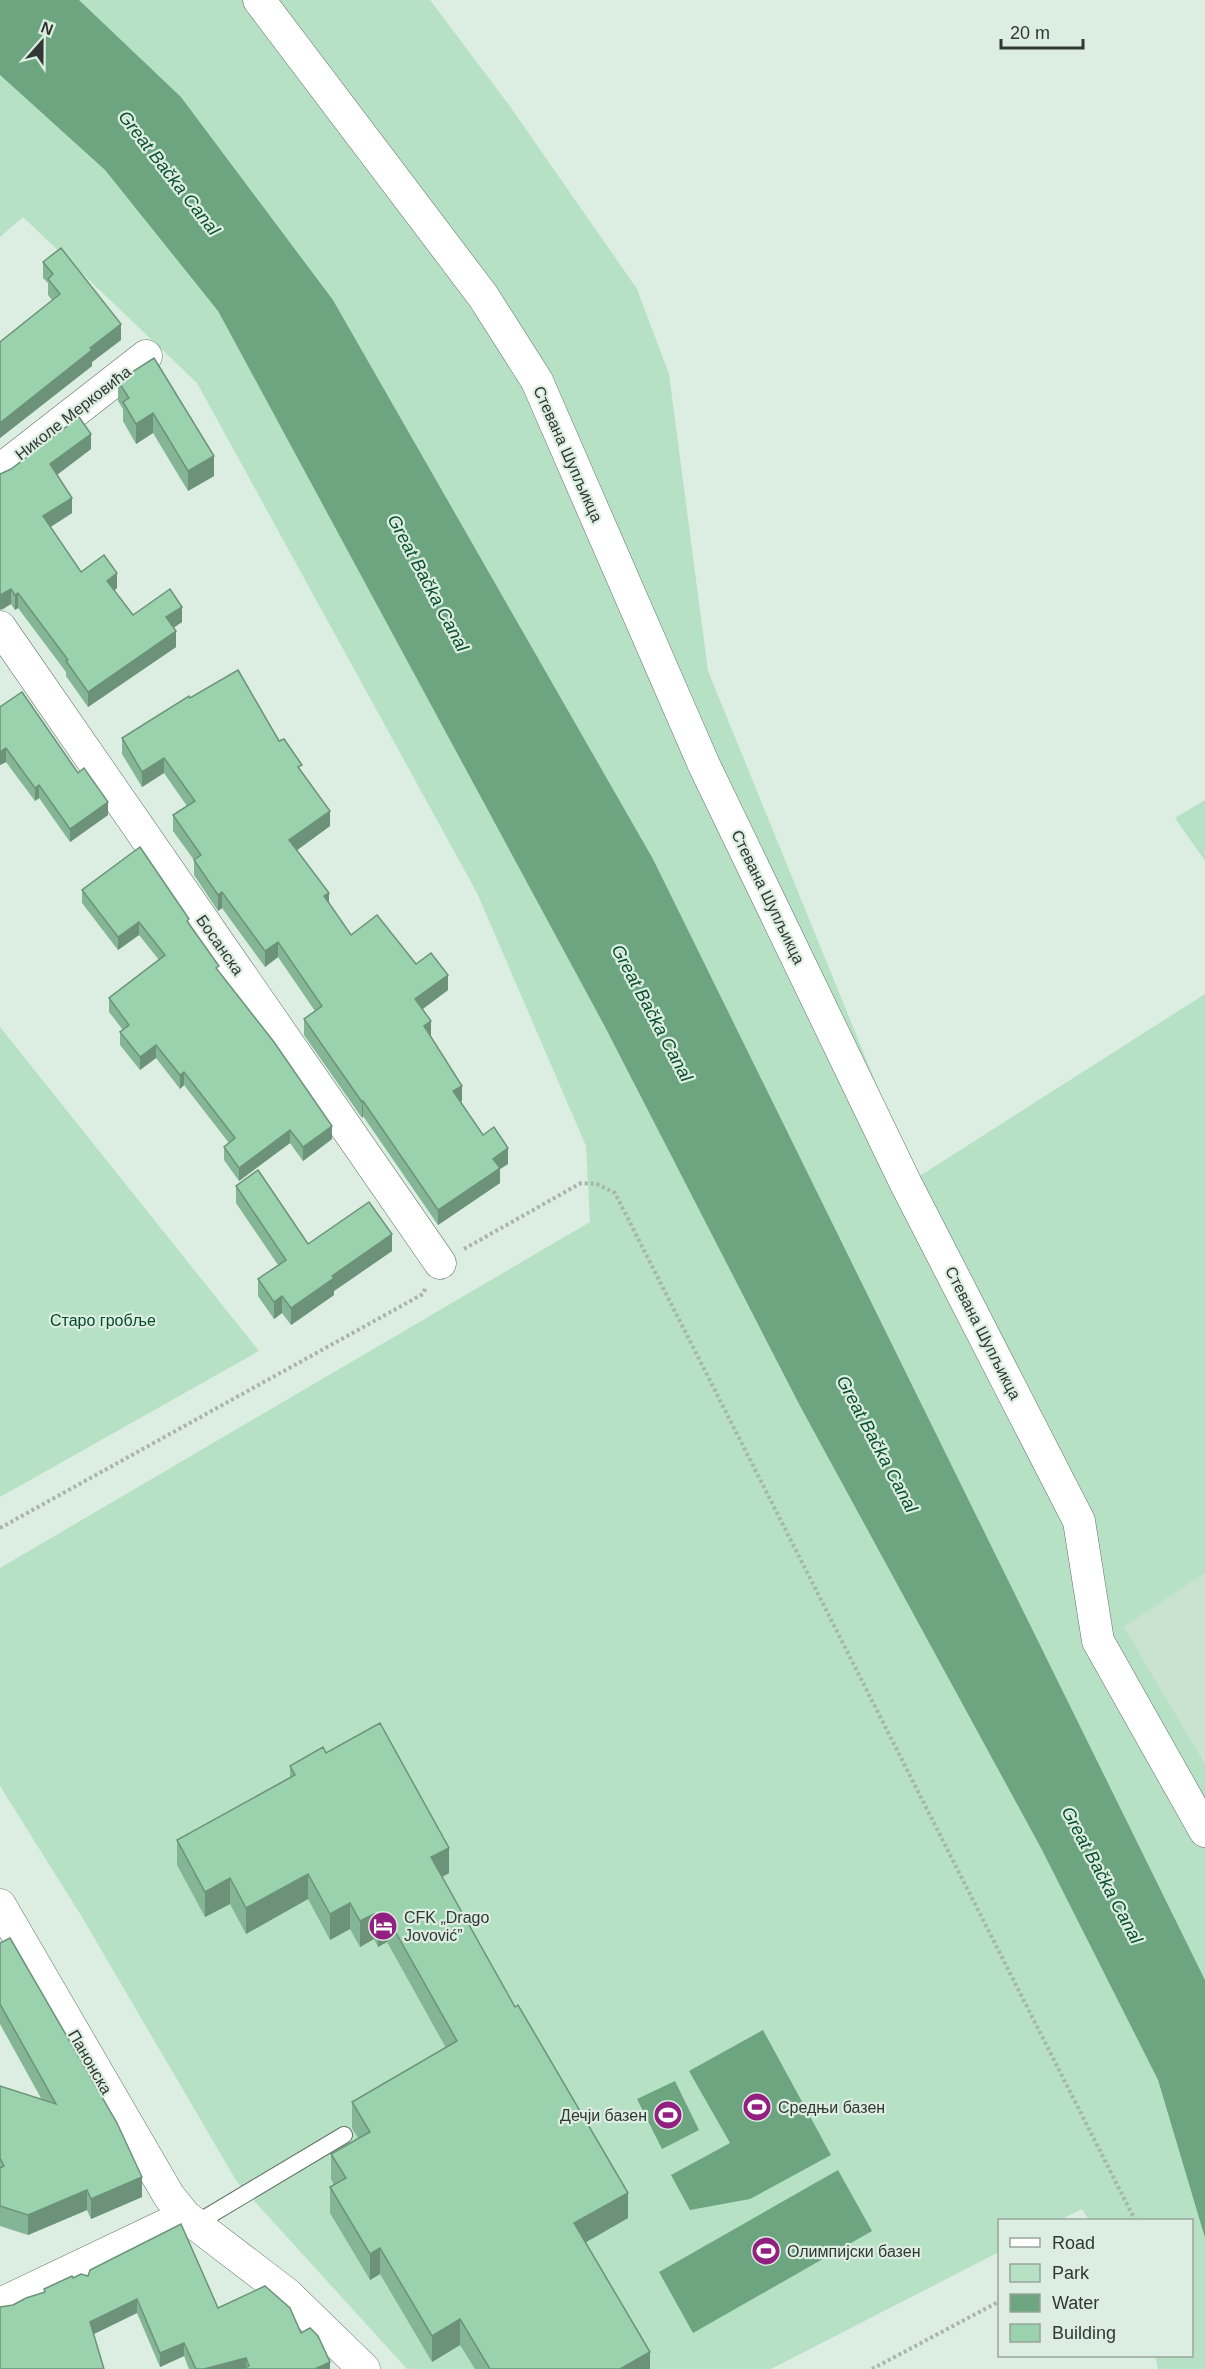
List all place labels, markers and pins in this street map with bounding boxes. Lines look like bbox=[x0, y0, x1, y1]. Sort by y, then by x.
place label: CFK „Drago Jovović” bbox=[404, 1909, 489, 1944]
hotel icon: CFK „Drago Jovović” bbox=[367, 1910, 399, 1942]
sports icon: Средњи базен bbox=[741, 2091, 773, 2123]
sports icon: Дечји базен bbox=[652, 2099, 684, 2131]
place label: Средњи базен bbox=[778, 2099, 885, 2116]
place label: Дечји базен bbox=[560, 2107, 647, 2124]
sports icon: Олимпијски базен bbox=[750, 2235, 782, 2267]
place label: Олимпијски базен bbox=[787, 2243, 920, 2260]

